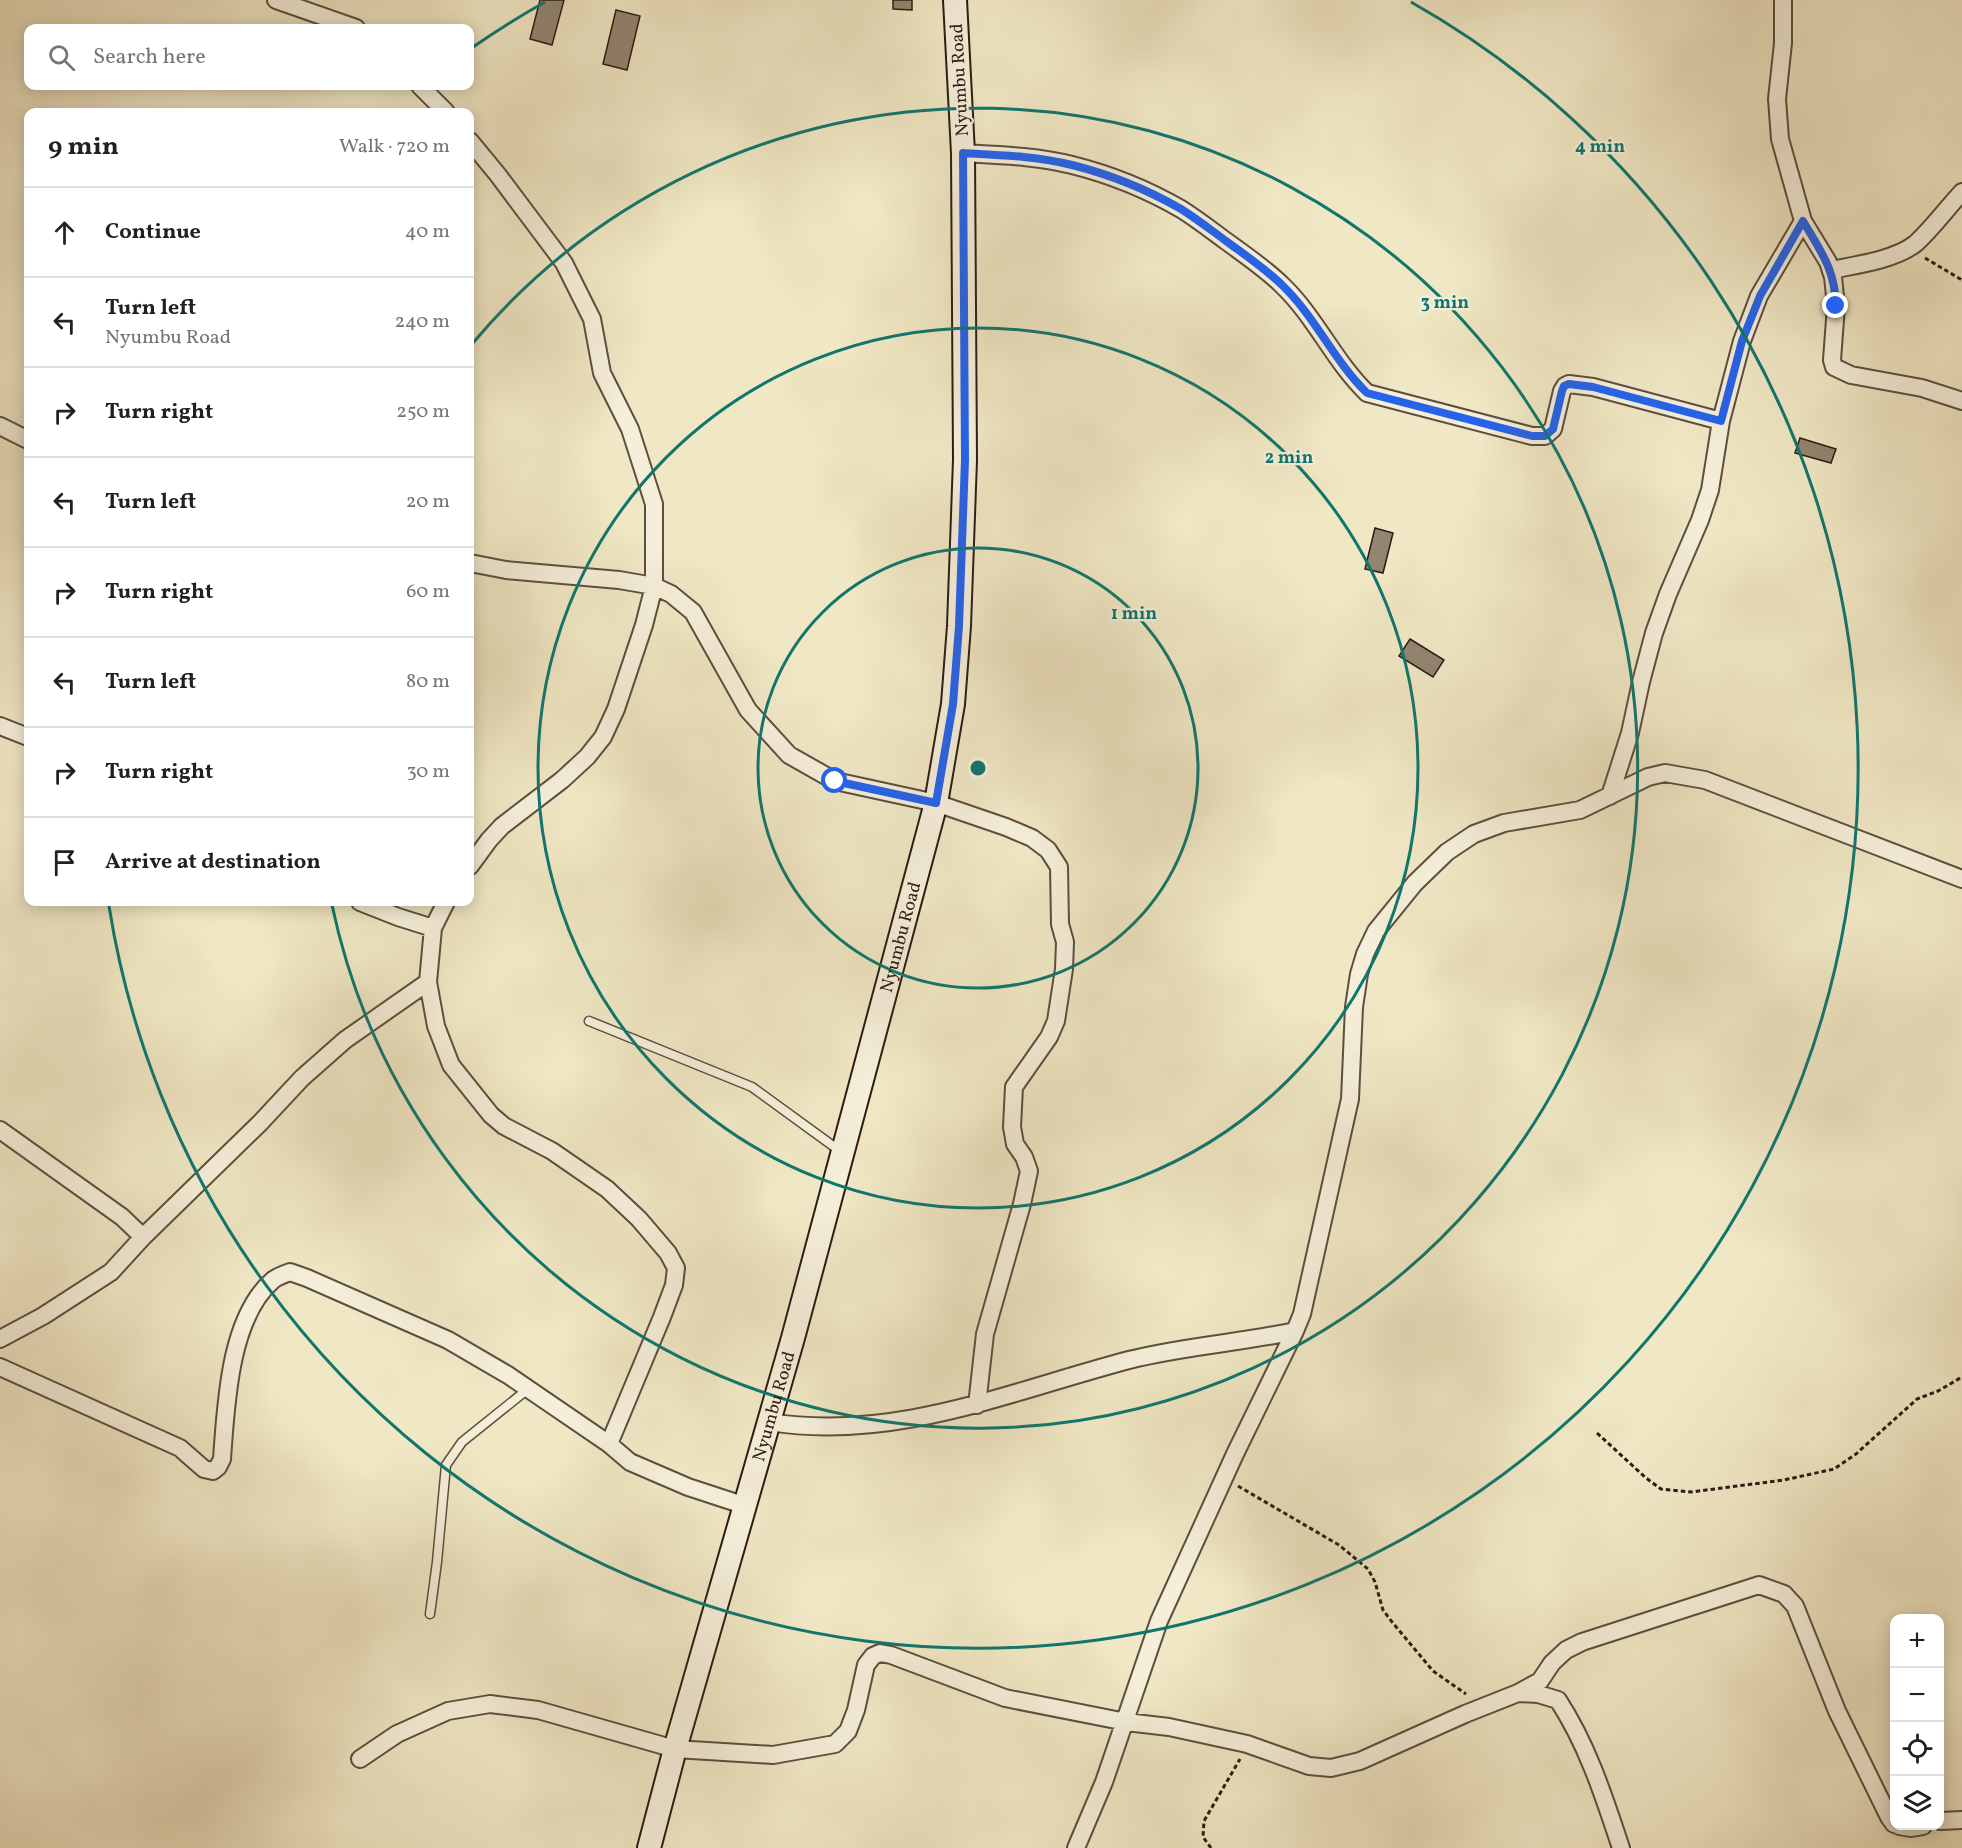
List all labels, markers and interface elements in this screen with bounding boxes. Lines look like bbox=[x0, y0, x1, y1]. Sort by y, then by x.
street label: Nyumbu Road bbox=[945, 23, 976, 137]
search box bbox=[24, 24, 474, 90]
icon: search bbox=[45, 41, 78, 74]
text: Search here bbox=[93, 42, 206, 73]
text: 9 min bbox=[48, 129, 119, 165]
text: Walk · 720 m bbox=[339, 133, 450, 161]
text: 4 min bbox=[1575, 135, 1625, 160]
icon: ahead bbox=[48, 216, 81, 249]
text: Continue bbox=[105, 217, 201, 248]
text: 40 m bbox=[405, 218, 450, 246]
text: 3 min bbox=[1421, 291, 1469, 316]
route end bbox=[1822, 292, 1848, 318]
text: Turn left bbox=[105, 293, 196, 324]
icon: left bbox=[48, 306, 81, 339]
text: 240 m bbox=[395, 308, 450, 336]
text: Nyumbu Road bbox=[105, 324, 231, 352]
icon: right bbox=[48, 396, 81, 429]
text: Turn right bbox=[105, 397, 213, 428]
text: 250 m bbox=[396, 398, 450, 426]
text: 2 min bbox=[1265, 446, 1313, 471]
icon: left bbox=[48, 486, 81, 519]
text: Turn left bbox=[105, 487, 196, 518]
text: 20 m bbox=[406, 488, 450, 516]
icon: right bbox=[48, 576, 81, 609]
text: Turn right bbox=[105, 577, 213, 608]
text: 60 m bbox=[406, 578, 450, 606]
text: 1 min bbox=[1111, 602, 1157, 627]
icon: left bbox=[48, 666, 81, 699]
text: Turn left bbox=[105, 667, 196, 698]
text: 80 m bbox=[406, 668, 450, 696]
icon: right bbox=[48, 756, 81, 789]
text: Turn right bbox=[105, 757, 213, 788]
text: 30 m bbox=[406, 758, 450, 786]
centre of rings bbox=[968, 758, 988, 778]
route start bbox=[821, 767, 847, 793]
icon: arrive bbox=[48, 846, 81, 879]
text: Arrive at destination bbox=[105, 847, 321, 878]
street label: Nyumbu Road bbox=[875, 879, 928, 995]
street label: Nyumbu Road bbox=[747, 1349, 803, 1465]
map controls bbox=[1890, 1614, 1944, 1830]
button: + bbox=[1890, 1614, 1944, 1668]
button: − bbox=[1890, 1668, 1944, 1722]
button: locate bbox=[1890, 1722, 1944, 1776]
button: layers bbox=[1890, 1776, 1944, 1830]

